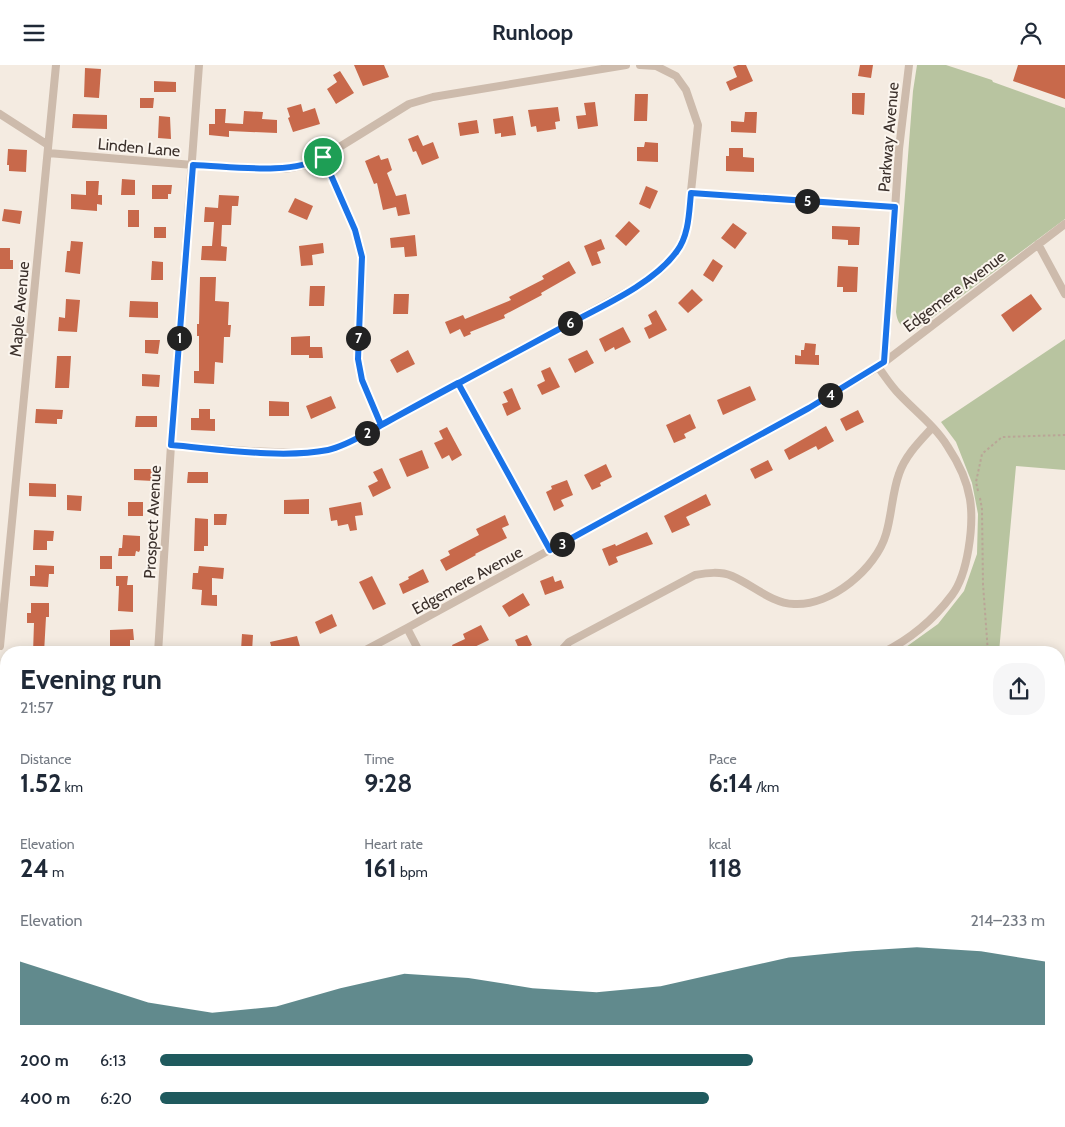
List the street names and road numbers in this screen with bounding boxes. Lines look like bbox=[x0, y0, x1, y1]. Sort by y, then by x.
street label: Parkway Avenue bbox=[874, 81, 903, 193]
street label: Linden Lane bbox=[97, 134, 181, 161]
street label: Edgemere Avenue bbox=[899, 247, 1009, 336]
street label: Maple Avenue bbox=[6, 261, 33, 358]
street label: Prospect Avenue bbox=[140, 465, 165, 579]
street label: Edgemere Avenue bbox=[409, 542, 526, 619]

